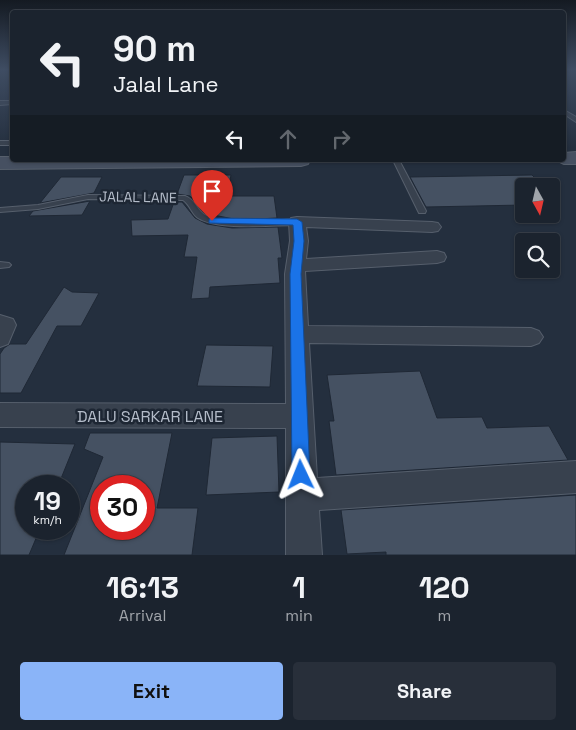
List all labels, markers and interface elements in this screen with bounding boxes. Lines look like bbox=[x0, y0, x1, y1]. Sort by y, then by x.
text: 90 m bbox=[113, 27, 196, 71]
icon: left bbox=[30, 30, 95, 95]
text: Jalal Lane bbox=[113, 70, 218, 98]
icon: left bbox=[221, 125, 249, 153]
icon: ahead bbox=[274, 125, 302, 153]
icon: right bbox=[327, 125, 355, 153]
pin bbox=[191, 170, 233, 221]
icon: arrive bbox=[198, 177, 226, 205]
north arrow bbox=[515, 178, 560, 222]
map controls bbox=[515, 178, 560, 278]
street label: JALAL LANE bbox=[99, 187, 177, 207]
button: search bbox=[515, 233, 560, 278]
street label: DALU SARKAR LANE bbox=[77, 406, 223, 427]
position arrow bbox=[274, 448, 326, 500]
speed limit sign: 30 bbox=[90, 475, 155, 540]
text: 19 bbox=[34, 485, 61, 517]
text: km/h bbox=[33, 512, 62, 528]
text: 16:13 bbox=[106, 568, 179, 607]
text: 1 bbox=[292, 568, 306, 607]
text: 120 bbox=[419, 568, 470, 607]
text: Arrival bbox=[119, 605, 166, 626]
text: min bbox=[285, 605, 313, 626]
text: m bbox=[437, 605, 451, 626]
button: Exit bbox=[20, 662, 283, 720]
button: Share bbox=[293, 662, 556, 720]

